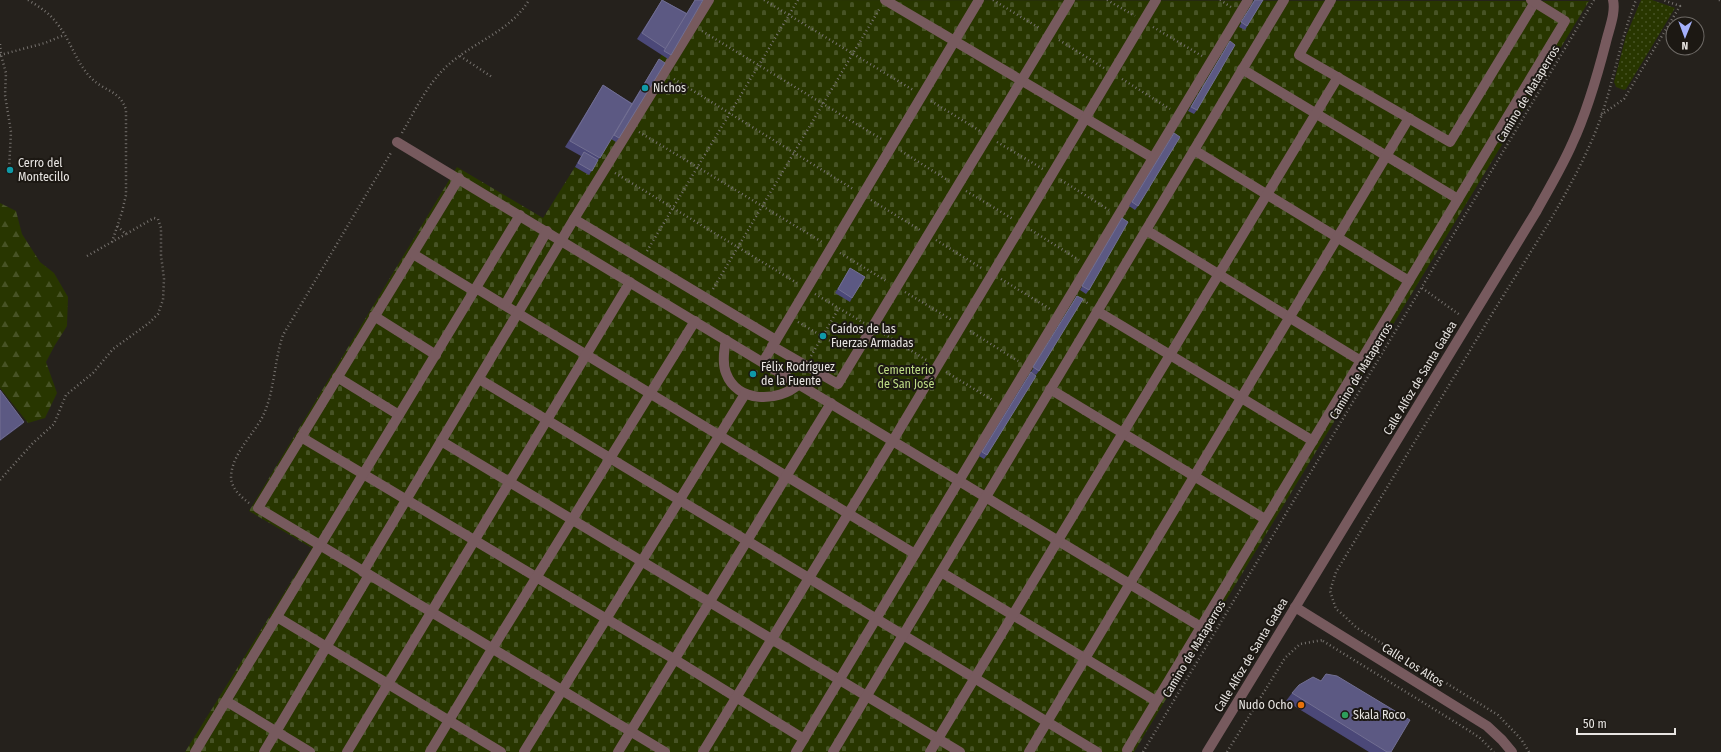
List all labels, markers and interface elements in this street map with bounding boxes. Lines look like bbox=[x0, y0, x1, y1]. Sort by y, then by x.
north arrow bbox=[1665, 16, 1705, 56]
text: N bbox=[1681, 39, 1688, 52]
street label: Camino de Mataperros bbox=[1493, 43, 1563, 145]
place label: Nichos bbox=[653, 81, 686, 95]
marker: Nichos bbox=[640, 83, 650, 93]
place label: Cerro del Montecillo bbox=[18, 156, 70, 184]
marker: Cerro del Montecillo bbox=[5, 165, 15, 175]
street label: Calle Alfoz de Santa Gadea bbox=[1380, 318, 1460, 437]
street label: Camino de Mataperros bbox=[1326, 320, 1396, 422]
place label: Caídos de las Fuerzas Armadas bbox=[831, 322, 913, 350]
marker: Caídos de las Fuerzas Armadas bbox=[818, 331, 828, 341]
place label: Félix Rodríguez de la Fuente bbox=[761, 360, 835, 388]
park label: Cementerio de San José bbox=[878, 363, 934, 391]
marker: Félix Rodríguez de la Fuente bbox=[748, 369, 758, 379]
street label: Calle Alfoz de Santa Gadea bbox=[1211, 595, 1291, 714]
street label: Camino de Mataperros bbox=[1159, 598, 1229, 700]
street label: Calle Los Altos bbox=[1379, 640, 1447, 690]
place label: Nudo Ocho bbox=[1239, 698, 1293, 712]
marker: Nudo Ocho bbox=[1296, 700, 1306, 710]
place label: Skala Roco bbox=[1353, 708, 1406, 722]
marker: Skala Roco bbox=[1340, 710, 1350, 720]
scale bar bbox=[1577, 710, 1675, 736]
text: 50 m bbox=[1583, 717, 1607, 731]

